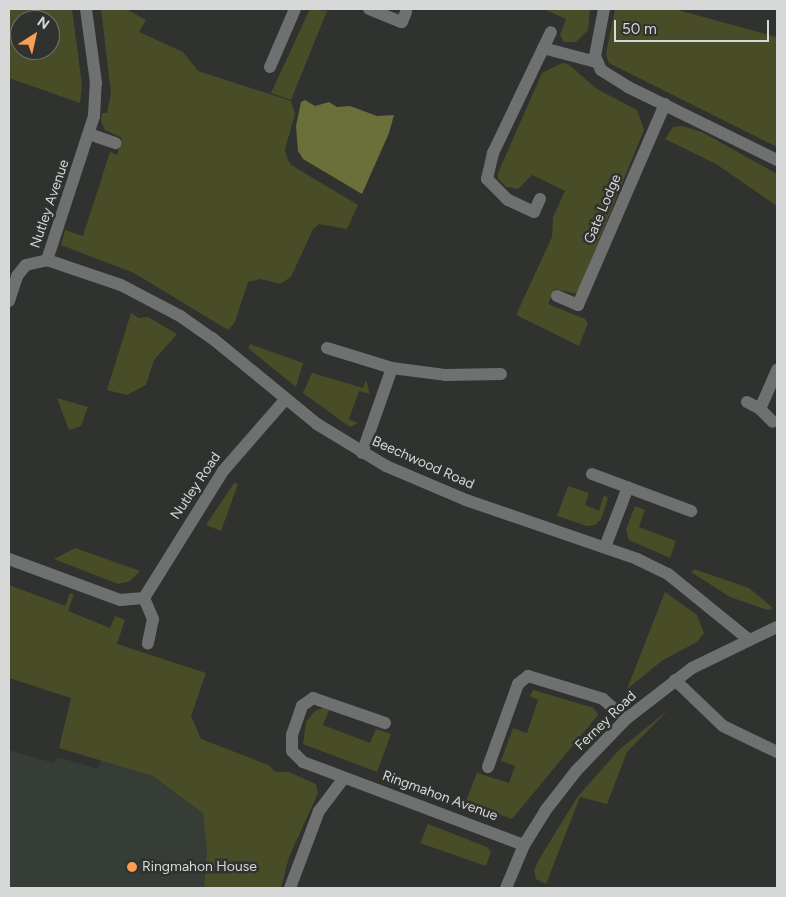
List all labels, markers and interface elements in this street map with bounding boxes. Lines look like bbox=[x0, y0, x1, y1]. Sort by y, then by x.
north arrow bbox=[10, 10, 60, 60]
scale bar bbox=[616, 10, 771, 42]
text: N bbox=[34, 13, 53, 33]
text: 50 m bbox=[622, 20, 657, 38]
street label: Nutley Avenue bbox=[27, 157, 73, 251]
street label: Gate Lodge bbox=[581, 172, 625, 246]
street label: Beechwood Road bbox=[369, 433, 477, 493]
street label: Nutley Road bbox=[167, 449, 225, 523]
street label: Ferney Road bbox=[572, 688, 640, 754]
street label: Ringmahon Avenue bbox=[380, 767, 500, 825]
place label: Ringmahon House bbox=[142, 859, 257, 875]
marker: Ringmahon House bbox=[126, 861, 138, 873]

